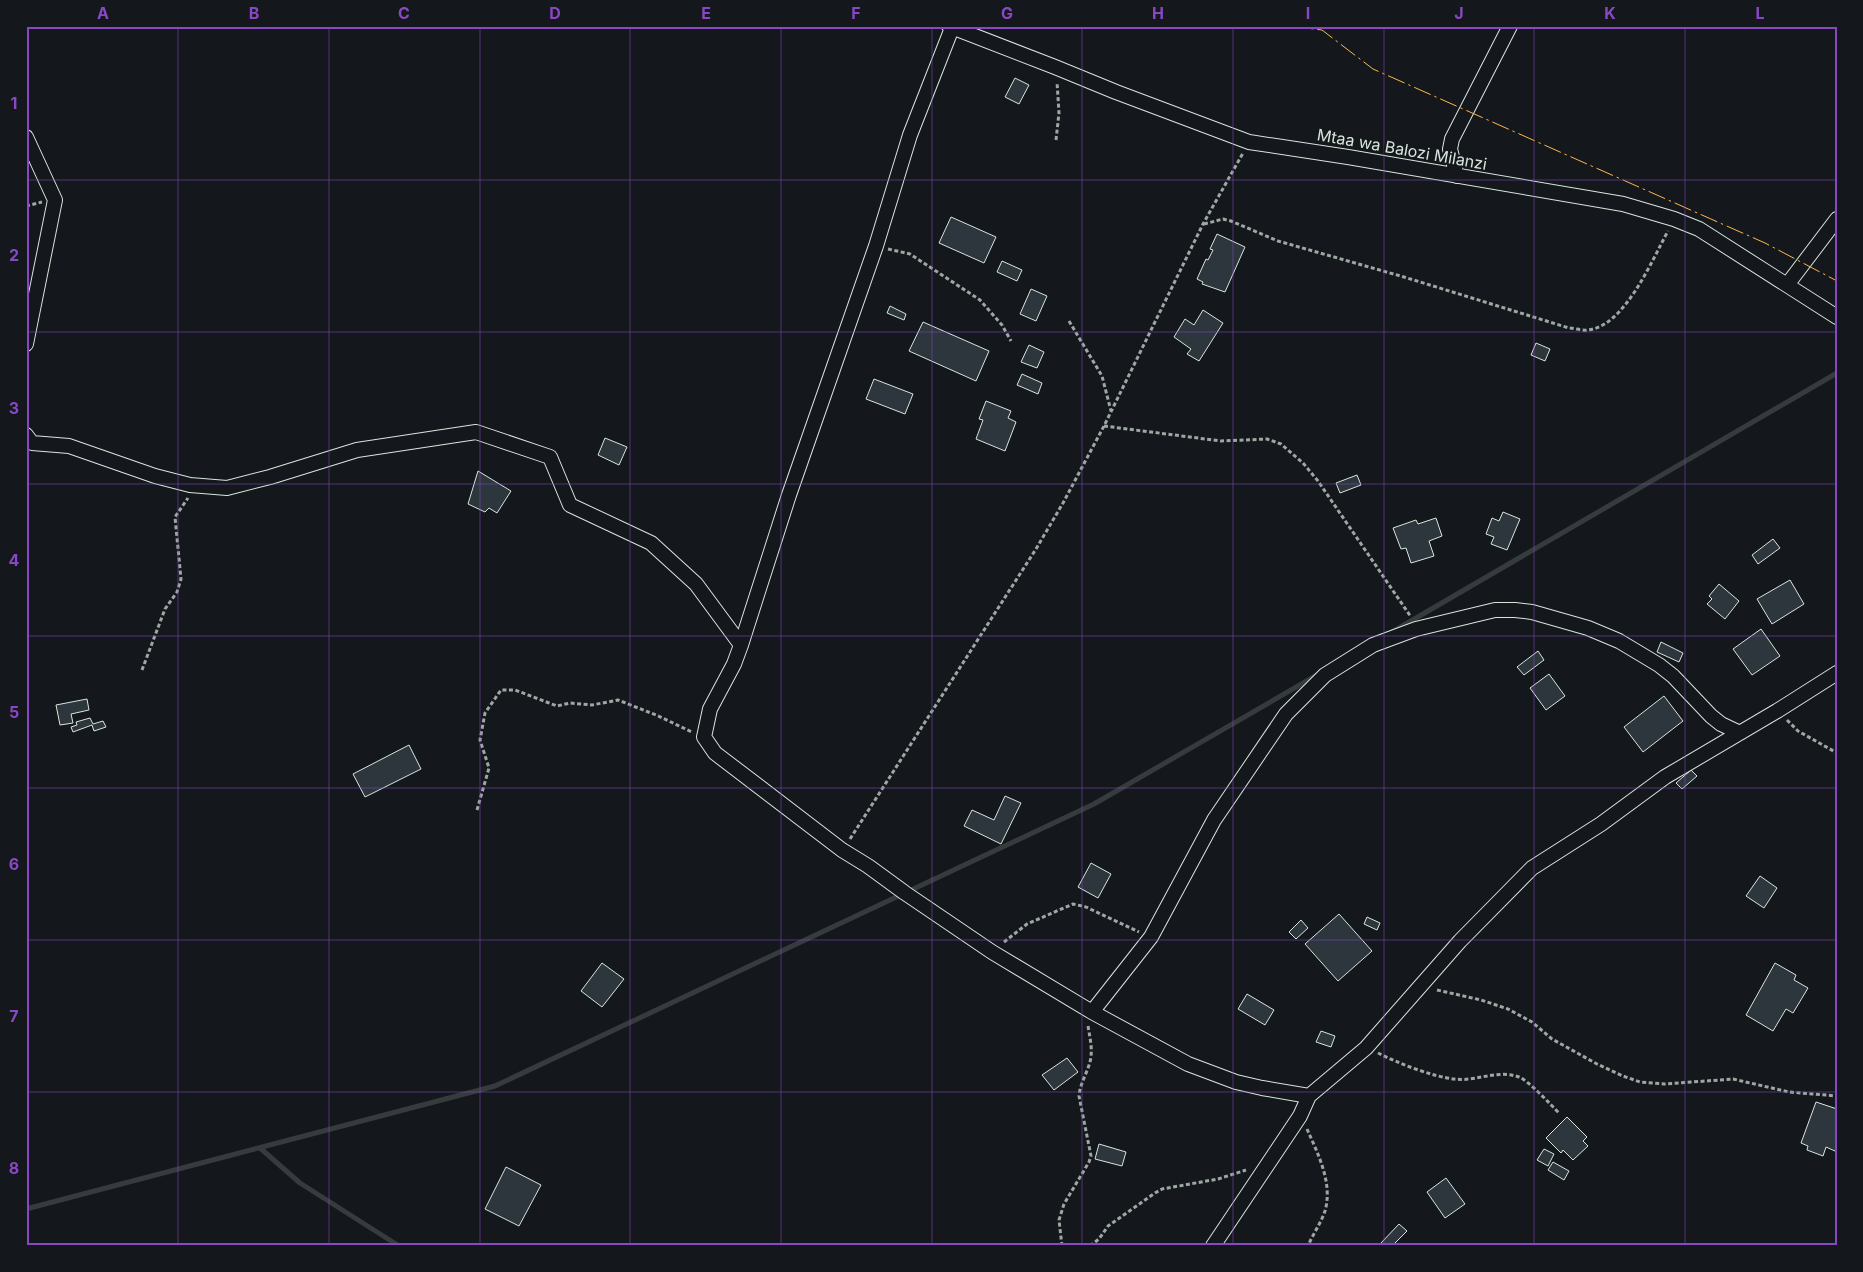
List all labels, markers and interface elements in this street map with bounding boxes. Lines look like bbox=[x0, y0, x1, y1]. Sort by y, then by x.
text: A bbox=[97, 3, 109, 23]
text: B bbox=[249, 3, 259, 23]
text: C bbox=[398, 3, 410, 23]
text: D bbox=[549, 3, 561, 23]
text: E bbox=[701, 3, 711, 23]
text: F bbox=[851, 3, 861, 23]
text: G bbox=[1001, 3, 1013, 23]
text: H bbox=[1152, 3, 1164, 23]
text: I bbox=[1306, 3, 1310, 23]
text: J bbox=[1454, 3, 1464, 23]
text: K bbox=[1604, 3, 1616, 23]
text: L bbox=[1755, 3, 1765, 23]
text: 1 bbox=[11, 93, 17, 113]
street label: Mtaa wa Balozi Milanzi bbox=[1315, 124, 1489, 174]
text: 2 bbox=[9, 245, 19, 265]
text: 3 bbox=[9, 398, 19, 418]
text: 4 bbox=[9, 550, 20, 570]
text: 5 bbox=[9, 702, 19, 722]
text: 6 bbox=[9, 854, 19, 874]
text: 7 bbox=[9, 1006, 19, 1026]
text: 8 bbox=[9, 1158, 19, 1178]

